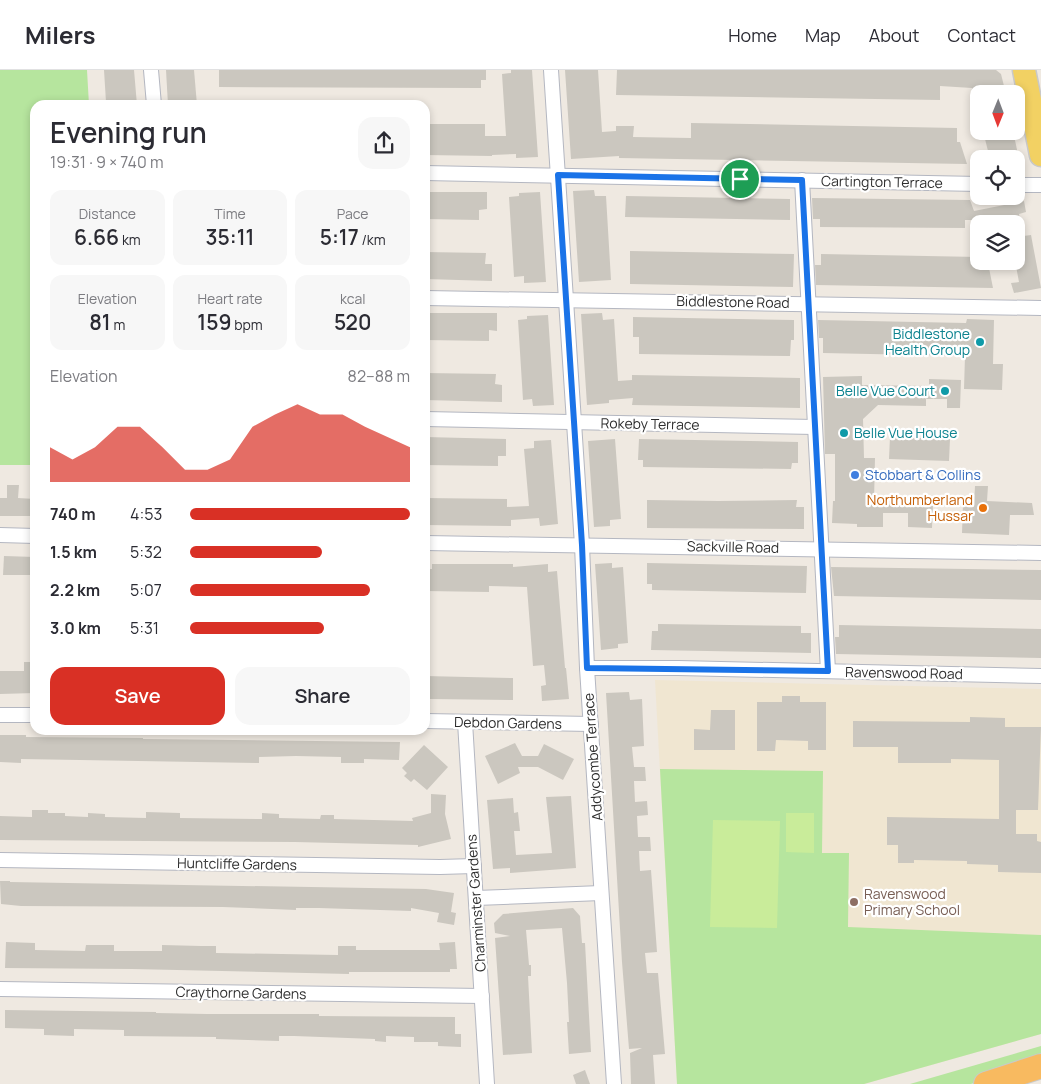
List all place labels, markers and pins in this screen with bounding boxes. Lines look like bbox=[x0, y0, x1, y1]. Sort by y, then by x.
pin bbox=[719, 158, 761, 200]
place label: Biddlestone Health Group bbox=[885, 324, 970, 359]
marker: Biddlestone Health Group bbox=[974, 336, 986, 348]
place label: Belle Vue Court bbox=[836, 381, 935, 400]
marker: Belle Vue Court bbox=[939, 385, 951, 397]
place label: Belle Vue House bbox=[854, 423, 957, 442]
marker: Belle Vue House bbox=[838, 427, 850, 439]
place label: Stobbart & Collins bbox=[865, 465, 981, 484]
marker: Stobbart & Collins bbox=[849, 469, 861, 481]
place label: Northumberland Hussar bbox=[867, 490, 973, 525]
marker: Northumberland Hussar bbox=[977, 502, 989, 514]
place label: Ravenswood Primary School bbox=[864, 884, 960, 919]
marker: Ravenswood Primary School bbox=[848, 896, 860, 908]

